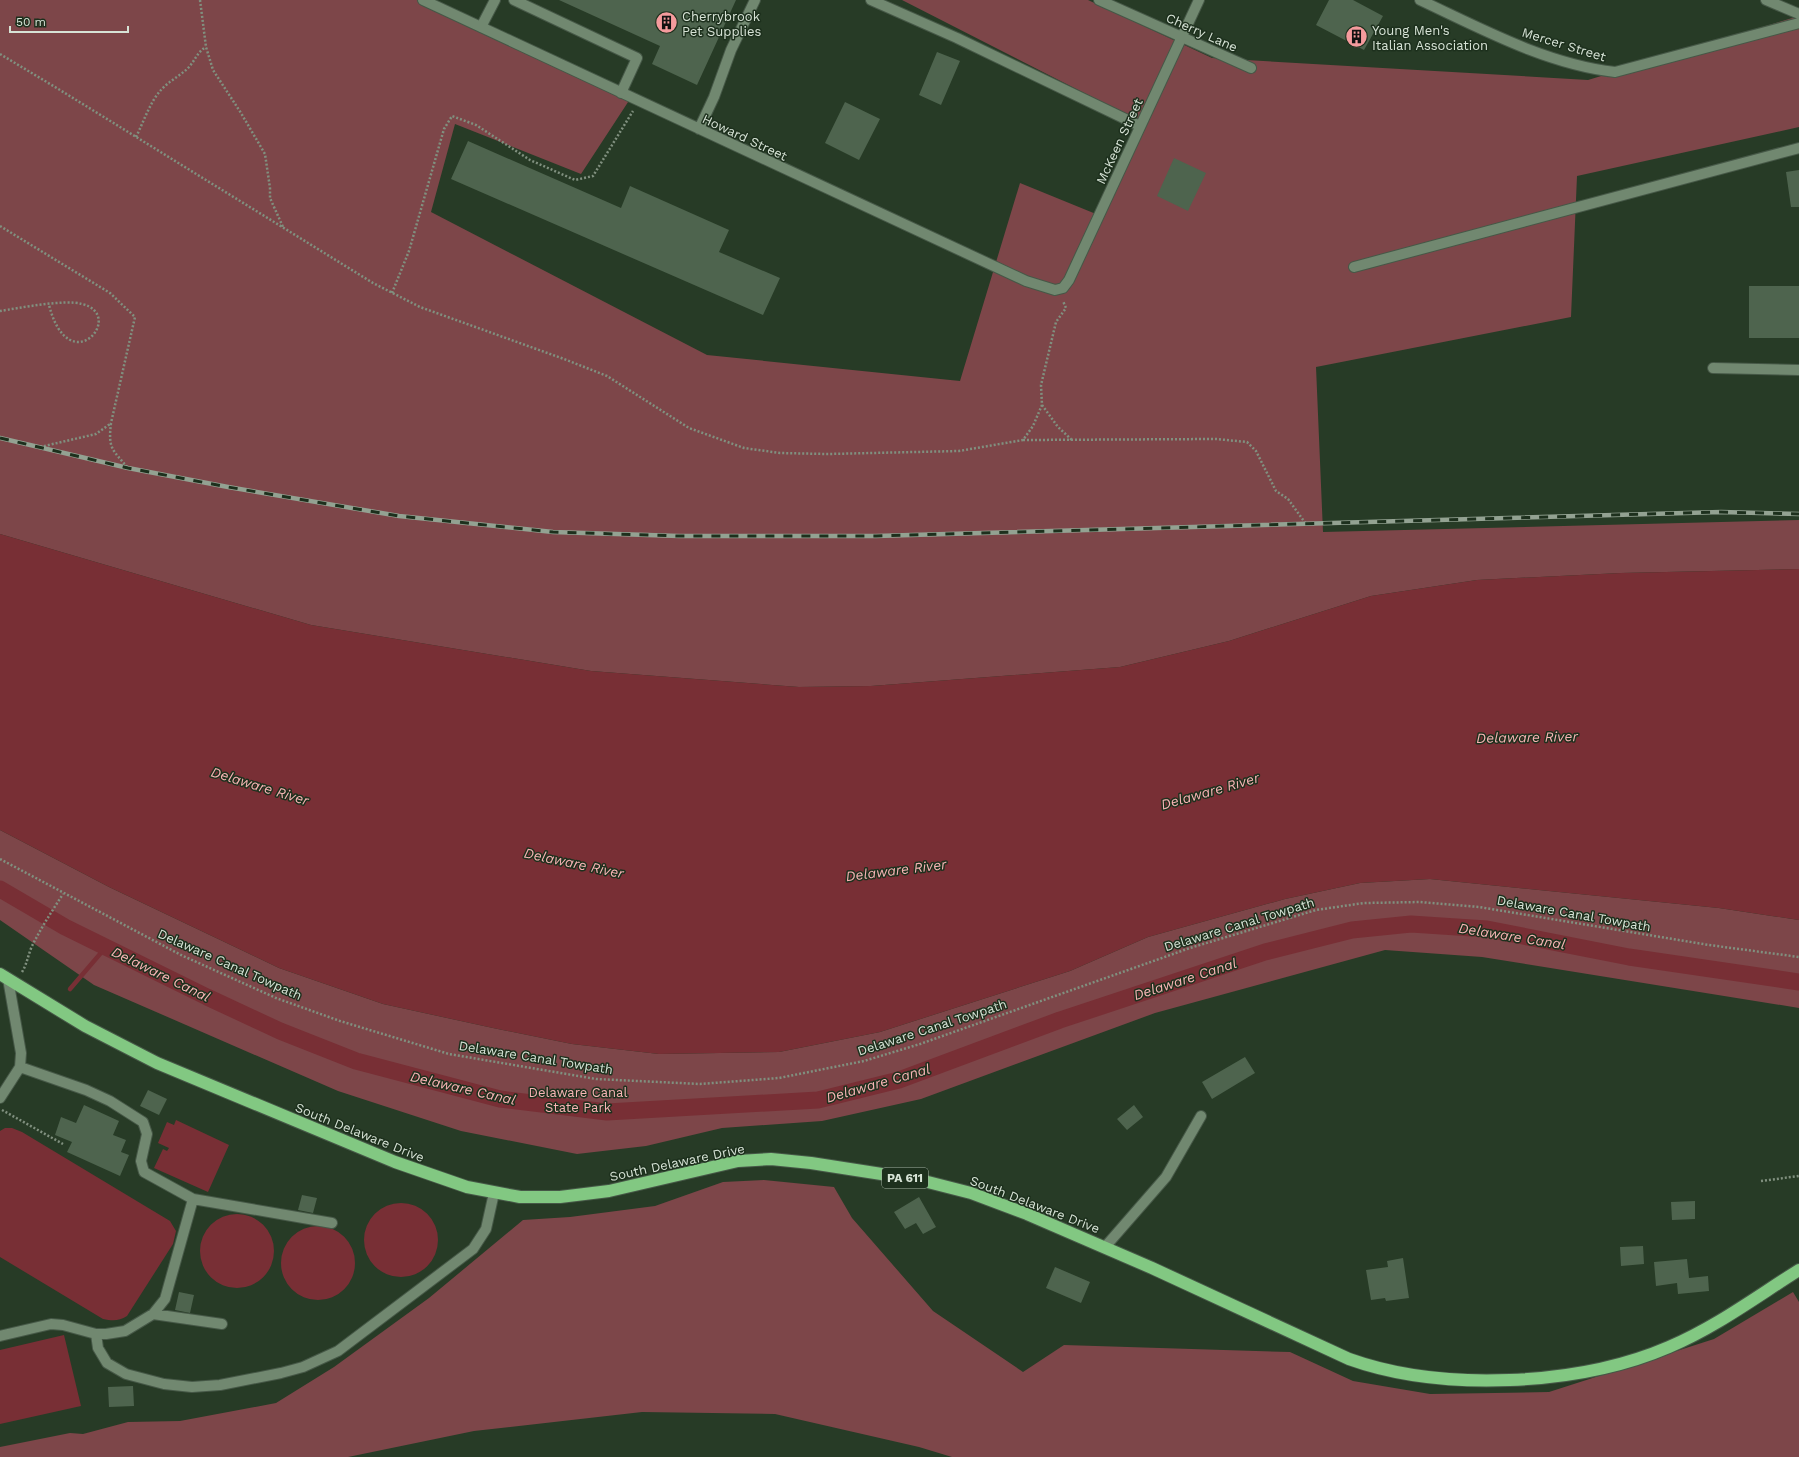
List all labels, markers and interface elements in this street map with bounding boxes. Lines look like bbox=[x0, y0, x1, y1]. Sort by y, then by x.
scale bar bbox=[10, 8, 128, 34]
place label: Cherrybrook Pet Supplies bbox=[682, 9, 762, 39]
building icon: Cherrybrook Pet Supplies bbox=[654, 10, 680, 36]
street label: Cherry Lane bbox=[1164, 10, 1240, 55]
text: 50 m bbox=[16, 15, 46, 29]
place label: Young Men's Italian Association bbox=[1372, 23, 1488, 53]
building icon: Young Men's Italian Association bbox=[1343, 24, 1369, 50]
street label: Mercer Street bbox=[1520, 25, 1608, 65]
street label: McKeen Street bbox=[1093, 95, 1146, 186]
street label: Howard Street bbox=[700, 111, 790, 164]
water label: Delaware River bbox=[1476, 728, 1578, 746]
water label: Delaware River bbox=[209, 764, 311, 809]
water label: Delaware River bbox=[1159, 769, 1262, 813]
water label: Delaware River bbox=[523, 845, 626, 881]
water label: Delaware River bbox=[845, 856, 948, 884]
street label: Delaware Canal Towpath bbox=[1496, 893, 1652, 934]
street label: Delaware Canal Towpath bbox=[1162, 894, 1316, 954]
water label: Delaware Canal bbox=[1458, 920, 1566, 952]
street label: Delaware Canal Towpath bbox=[155, 925, 305, 1003]
water label: Delaware Canal bbox=[109, 943, 213, 1005]
water label: Delaware Canal bbox=[1131, 955, 1239, 1003]
street label: Delaware Canal Towpath bbox=[856, 996, 1009, 1059]
street label: Delaware Canal Towpath bbox=[458, 1038, 614, 1077]
water label: Delaware Canal bbox=[824, 1060, 932, 1106]
water label: Delaware Canal bbox=[409, 1068, 517, 1108]
park label: Delaware Canal State Park bbox=[529, 1085, 627, 1115]
street label: South Delaware Drive bbox=[293, 1100, 426, 1165]
street label: South Delaware Drive bbox=[608, 1141, 746, 1184]
road number: PA 611 bbox=[882, 1168, 928, 1188]
street label: South Delaware Drive bbox=[968, 1173, 1102, 1236]

